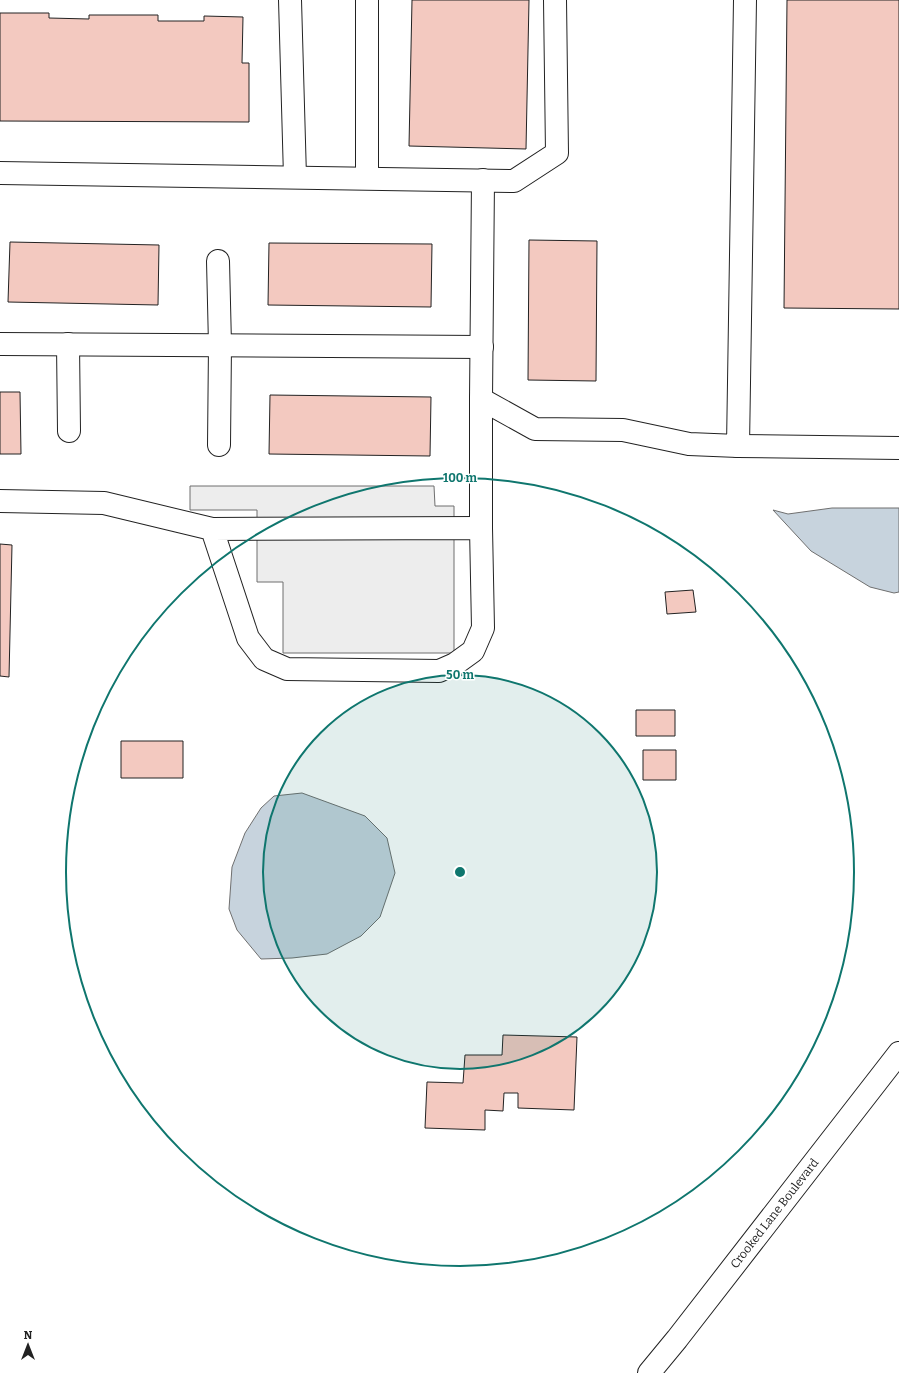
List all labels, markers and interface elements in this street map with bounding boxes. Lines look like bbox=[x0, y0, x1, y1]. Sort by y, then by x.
text: 100 m bbox=[443, 471, 478, 485]
text: 50 m bbox=[446, 668, 474, 682]
centre of rings bbox=[453, 865, 467, 879]
street label: Crooked Lane Boulevard bbox=[728, 1156, 821, 1271]
north arrow bbox=[8, 1325, 48, 1365]
text: N bbox=[24, 1329, 33, 1342]

